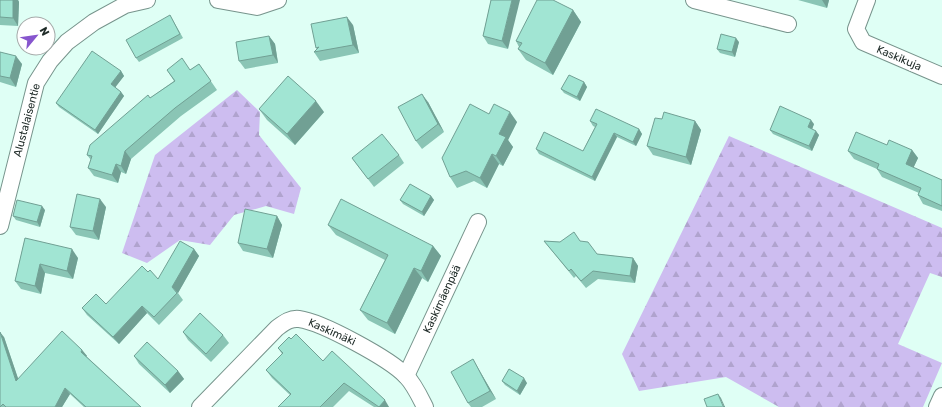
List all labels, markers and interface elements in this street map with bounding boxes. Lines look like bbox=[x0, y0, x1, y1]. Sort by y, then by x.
north arrow bbox=[16, 16, 56, 56]
text: N bbox=[37, 25, 52, 38]
street label: Kaskikuja bbox=[874, 43, 924, 73]
street label: Alustalaisentie bbox=[11, 82, 43, 158]
street label: Kaskimäenpää bbox=[420, 263, 464, 335]
street label: Kaskimäki bbox=[306, 316, 358, 348]

